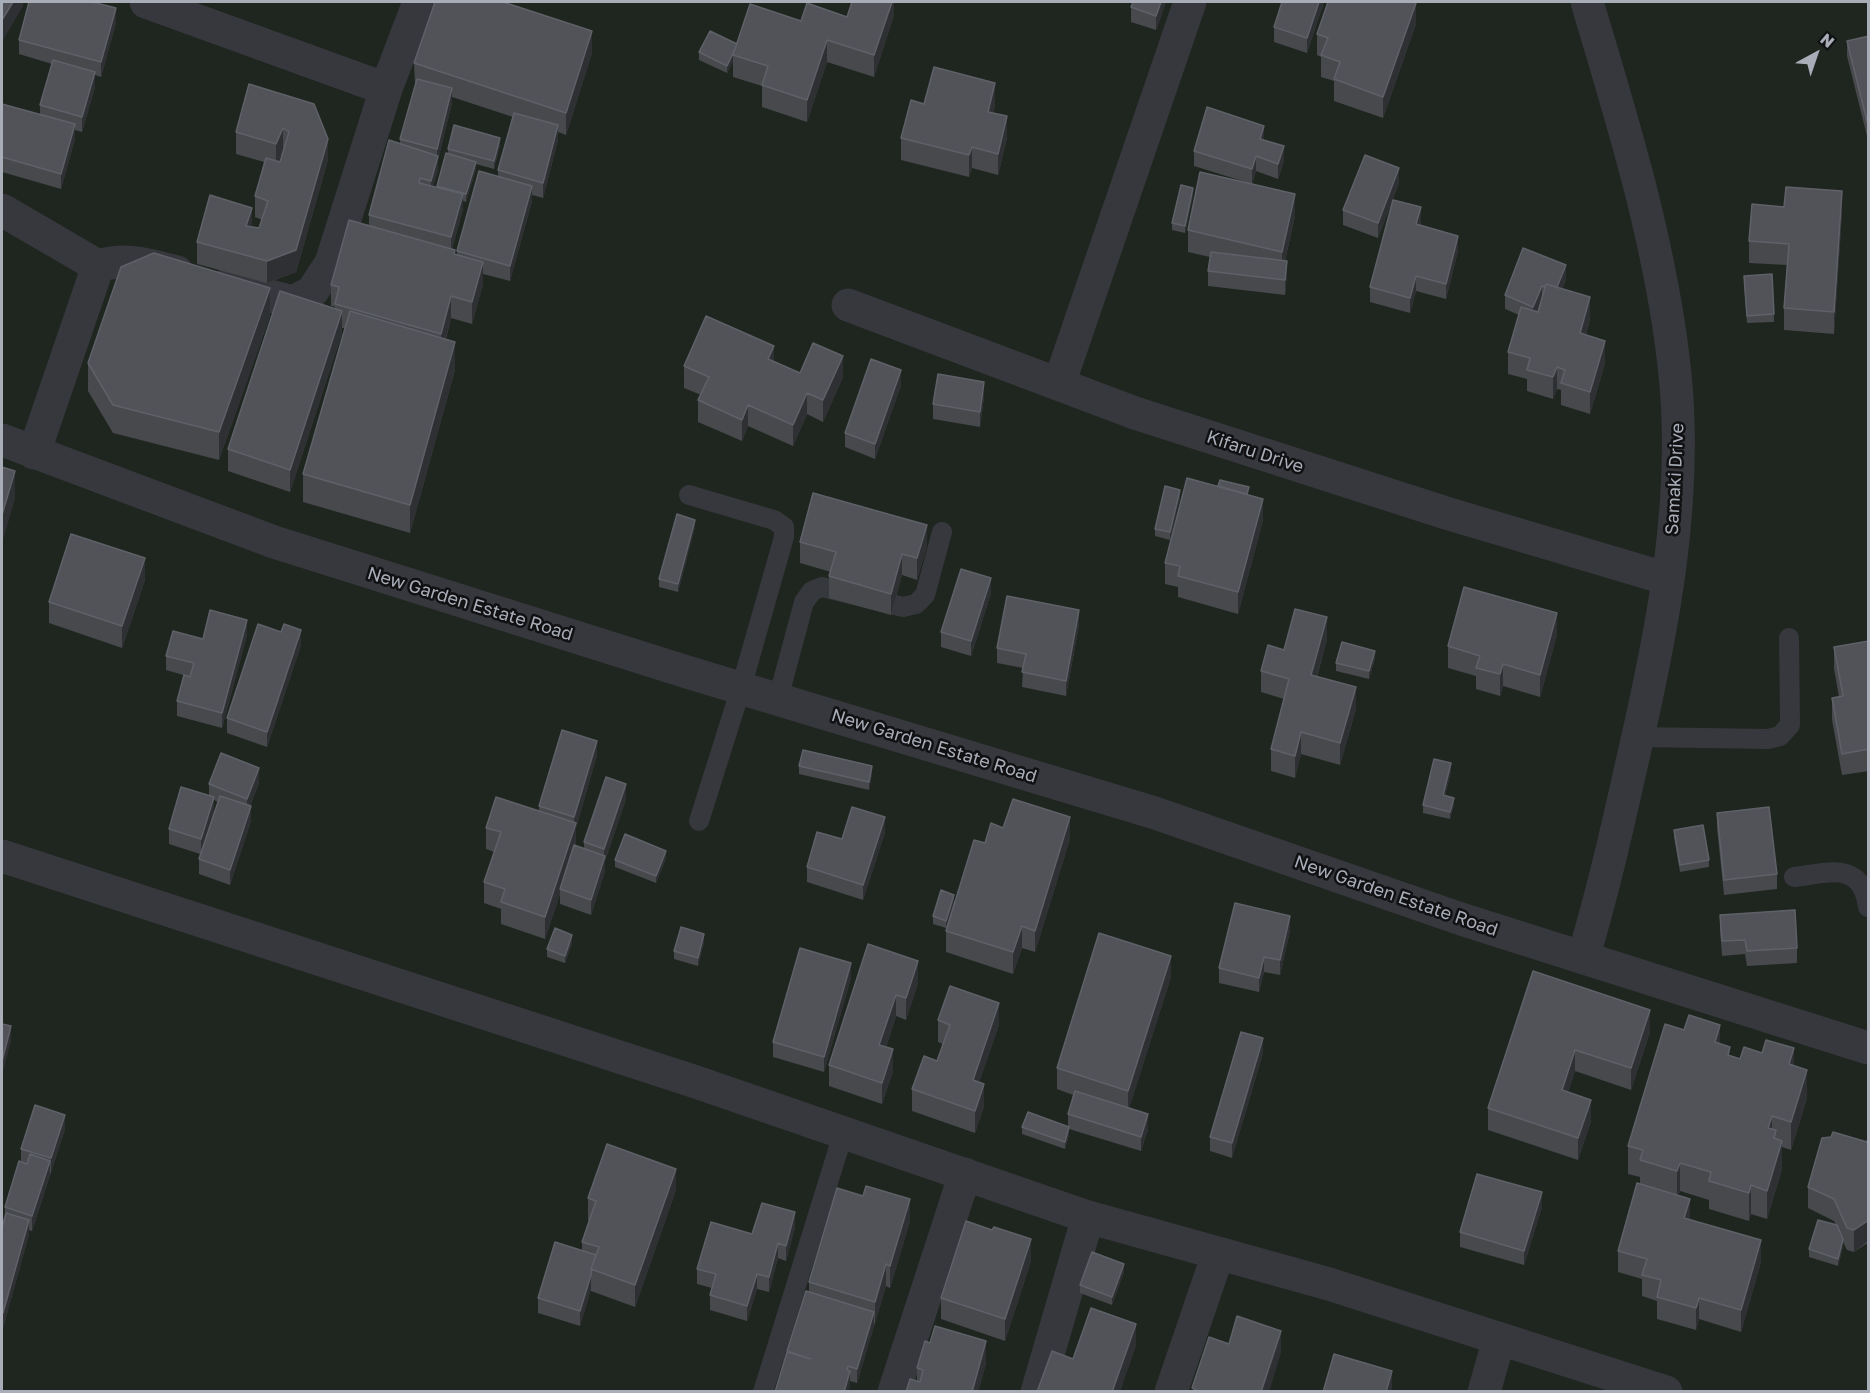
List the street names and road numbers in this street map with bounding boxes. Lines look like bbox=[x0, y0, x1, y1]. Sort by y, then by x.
street label: Samaki Drive bbox=[1661, 423, 1689, 535]
street label: Kifaru Drive bbox=[1204, 426, 1306, 478]
street label: New Garden Estate Road bbox=[365, 562, 575, 646]
street label: New Garden Estate Road bbox=[829, 704, 1039, 788]
street label: New Garden Estate Road bbox=[1291, 851, 1501, 941]

